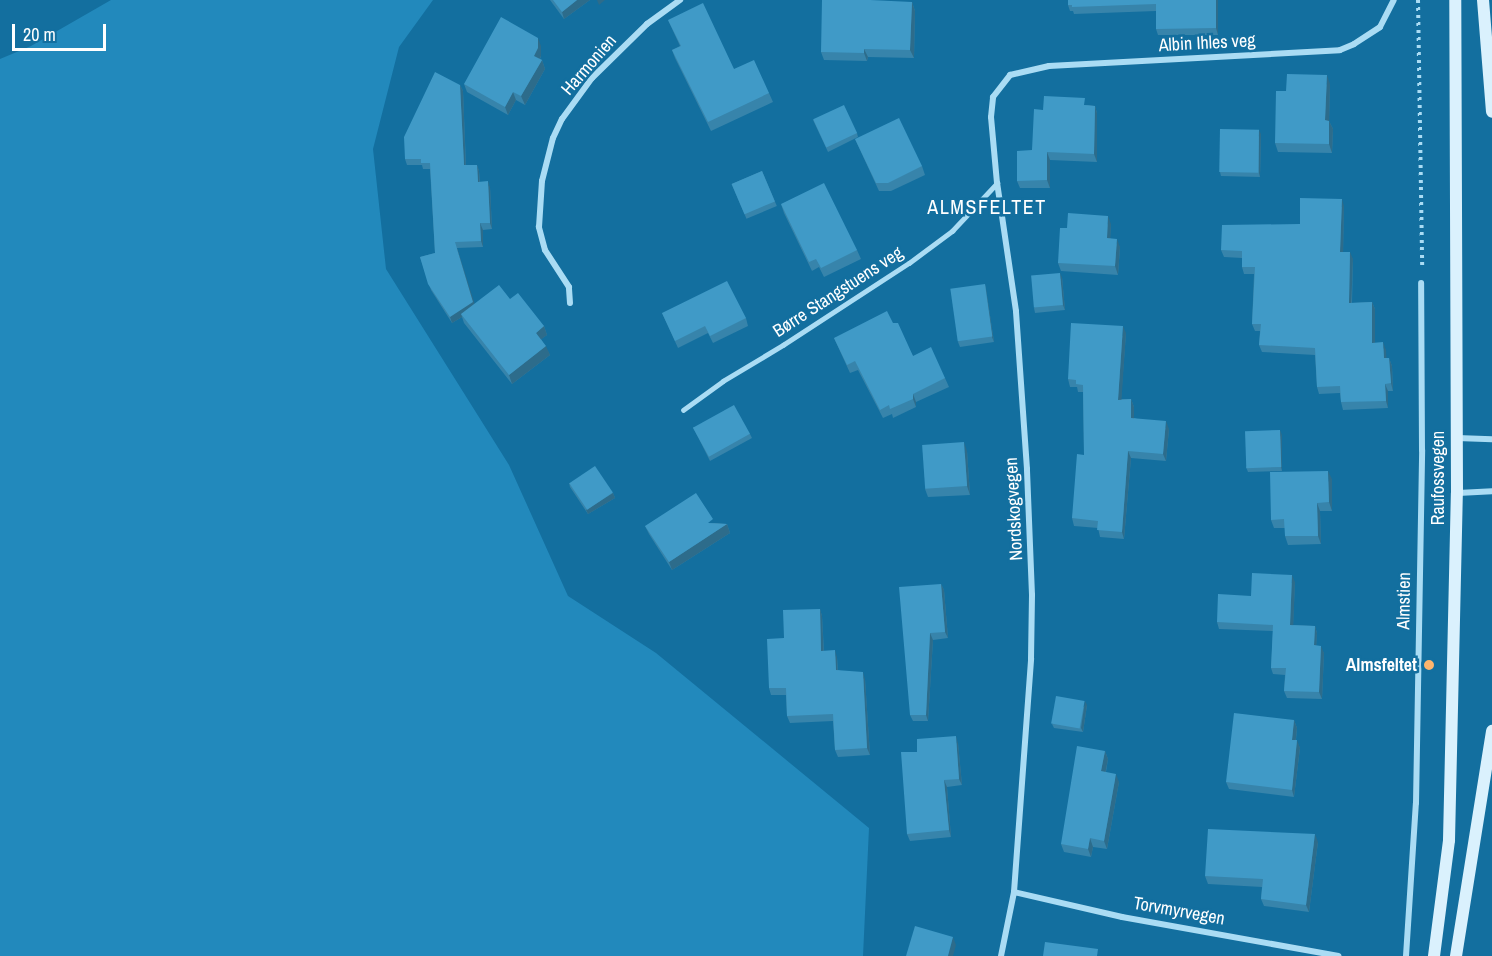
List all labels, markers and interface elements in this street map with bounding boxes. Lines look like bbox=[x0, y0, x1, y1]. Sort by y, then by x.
scale bar bbox=[15, 12, 110, 50]
text: 20 m bbox=[23, 22, 56, 47]
street label: Harmonien bbox=[557, 30, 621, 100]
street label: Albin Ihles veg bbox=[1158, 30, 1256, 56]
district label: ALMSFELTET bbox=[927, 194, 1047, 218]
street label: Børre Stangstuens veg bbox=[769, 242, 907, 342]
street label: Raufossvegen bbox=[1427, 431, 1449, 525]
street label: Nordskogvegen bbox=[1001, 457, 1027, 561]
street label: Almstien bbox=[1393, 572, 1415, 630]
place label: Almsfeltet bbox=[1346, 654, 1417, 676]
marker: Almsfeltet bbox=[1422, 658, 1436, 672]
street label: Torvmyrvegen bbox=[1131, 892, 1227, 930]

